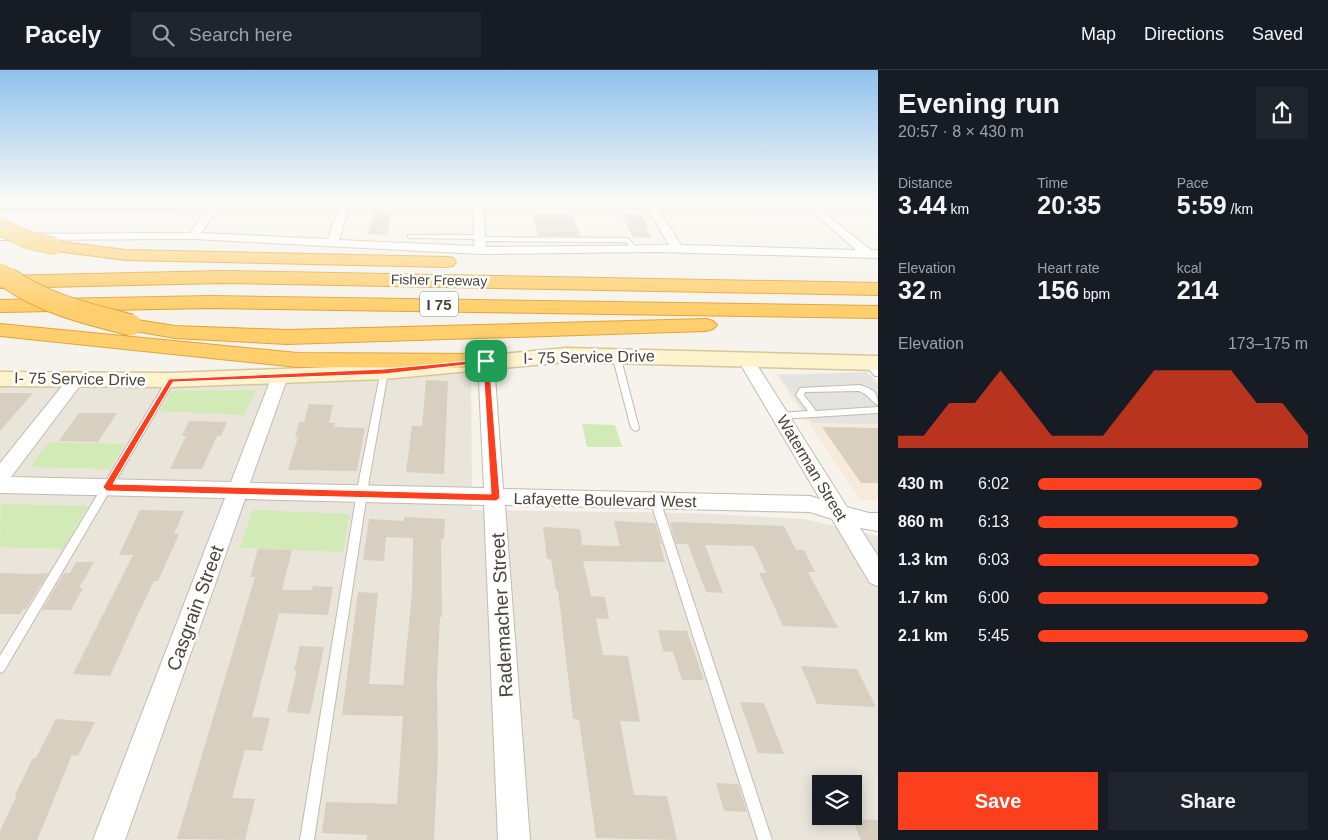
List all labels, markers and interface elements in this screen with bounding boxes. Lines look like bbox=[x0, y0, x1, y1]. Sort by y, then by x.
search box bbox=[131, 12, 481, 57]
text: Pacely bbox=[25, 21, 101, 48]
icon: search bbox=[149, 21, 177, 49]
text: Search here bbox=[189, 24, 293, 45]
text: Map bbox=[1081, 24, 1116, 44]
text: Directions bbox=[1144, 24, 1224, 44]
text: Saved bbox=[1252, 24, 1303, 44]
button: share bbox=[1256, 87, 1308, 139]
text: Evening run bbox=[898, 88, 1060, 119]
text: 20:57 · 8 × 430 m bbox=[898, 123, 1024, 140]
text: Distance bbox=[898, 175, 952, 191]
text: Time bbox=[1037, 175, 1068, 191]
text: Pace bbox=[1177, 175, 1209, 191]
text: 3.44 bbox=[898, 191, 947, 219]
text: 20:35 bbox=[1037, 191, 1101, 219]
text: 5:59 bbox=[1177, 191, 1227, 219]
text: km bbox=[947, 201, 969, 217]
text: /km bbox=[1227, 201, 1253, 217]
text: Elevation bbox=[898, 260, 956, 276]
text: Heart rate bbox=[1037, 260, 1100, 276]
text: kcal bbox=[1177, 260, 1202, 276]
street label: Fisher Freeway bbox=[391, 271, 487, 289]
text: 32 bbox=[898, 276, 926, 304]
text: 156 bbox=[1037, 276, 1079, 304]
text: 214 bbox=[1177, 276, 1218, 304]
text: m bbox=[926, 286, 941, 302]
text: bpm bbox=[1079, 286, 1110, 302]
road number: I 75 bbox=[420, 292, 458, 316]
text: Elevation bbox=[898, 335, 964, 352]
text: 173–175 m bbox=[1228, 335, 1308, 352]
pin bbox=[465, 340, 507, 382]
icon: arrive bbox=[472, 347, 500, 375]
street label: I- 75 Service Drive bbox=[523, 347, 655, 367]
street label: I- 75 Service Drive bbox=[14, 369, 146, 389]
street label: Waterman Street bbox=[774, 412, 851, 524]
text: 430 m bbox=[898, 475, 943, 492]
text: 6:02 bbox=[978, 475, 1009, 492]
street label: Lafayette Boulevard West bbox=[513, 490, 697, 510]
text: 860 m bbox=[898, 513, 943, 530]
text: 6:13 bbox=[978, 513, 1009, 530]
street label: Rademacher Street bbox=[487, 531, 517, 698]
street label: Casgrain Street bbox=[163, 542, 228, 674]
text: 1.3 km bbox=[898, 551, 948, 568]
text: 6:03 bbox=[978, 551, 1009, 568]
text: 1.7 km bbox=[898, 589, 948, 606]
text: 6:00 bbox=[978, 589, 1009, 606]
text: 2.1 km bbox=[898, 627, 948, 644]
text: 5:45 bbox=[978, 627, 1009, 644]
button: Save bbox=[898, 772, 1098, 830]
button: Share bbox=[1108, 772, 1308, 830]
map controls bbox=[812, 775, 862, 825]
button: layers bbox=[812, 775, 862, 825]

